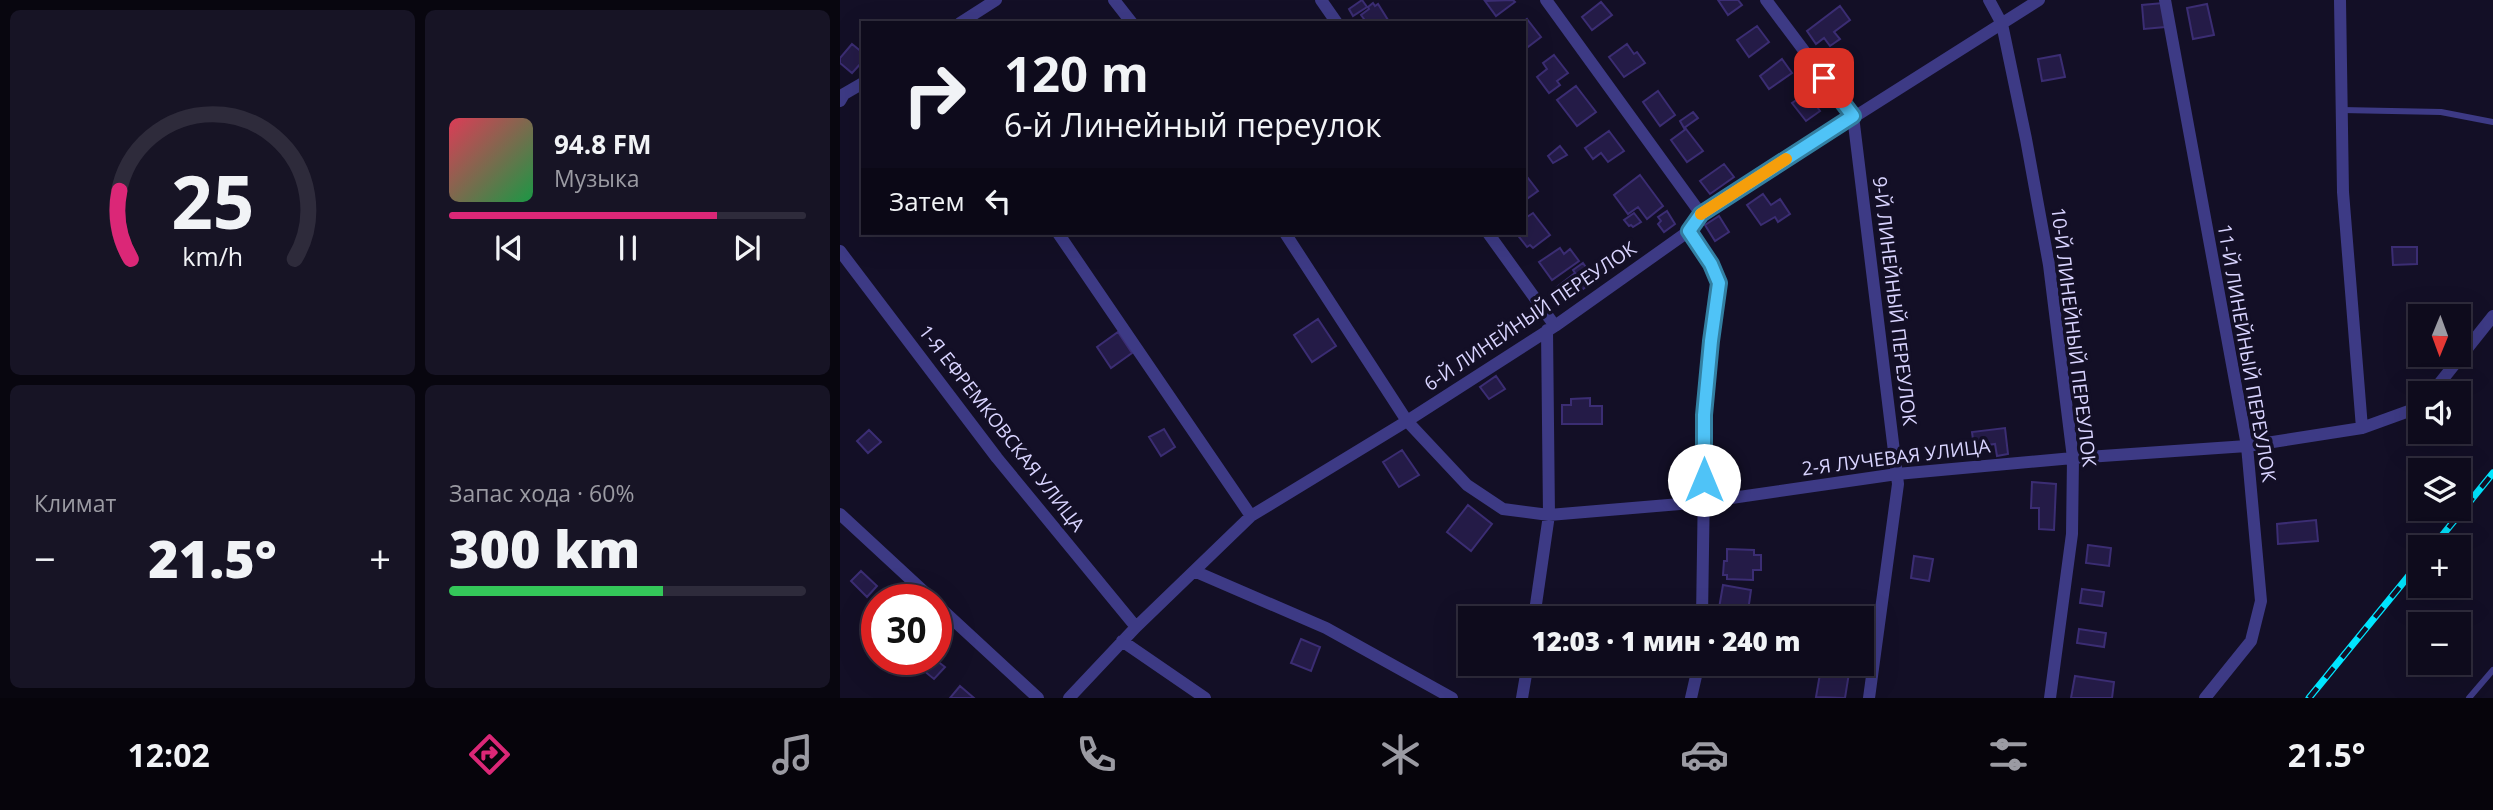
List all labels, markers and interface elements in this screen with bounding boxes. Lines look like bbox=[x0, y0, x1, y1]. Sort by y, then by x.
text: 120 m bbox=[1004, 40, 1149, 106]
pin bbox=[1794, 48, 1854, 108]
icon: right bbox=[889, 49, 980, 140]
icon: arrive bbox=[1805, 59, 1843, 97]
text: 6-й Линейный переулок bbox=[1004, 103, 1382, 146]
text: 94.8 FM bbox=[554, 126, 652, 162]
text: 25 bbox=[171, 151, 254, 250]
text: Музыка bbox=[554, 162, 640, 194]
street label: 9-Й ЛИНЕЙНЫЙ ПЕРЕУЛОК bbox=[1867, 175, 1923, 427]
icon: left bbox=[979, 182, 1017, 220]
text: Затем bbox=[889, 183, 965, 219]
street label: 10-Й ЛИНЕЙНЫЙ ПЕРЕУЛОК bbox=[2045, 206, 2103, 469]
street label: 11-Й ЛИНЕЙНЫЙ ПЕРЕУЛОК bbox=[2212, 222, 2283, 484]
icon: previous bbox=[490, 229, 528, 267]
icon: pause bbox=[609, 229, 647, 267]
icon: next bbox=[728, 229, 766, 267]
street label: 6-Й ЛИНЕЙНЫЙ ПЕРЕУЛОК bbox=[1419, 235, 1641, 397]
text: km/h bbox=[182, 239, 243, 273]
north arrow bbox=[2408, 304, 2471, 368]
map controls bbox=[2408, 304, 2471, 675]
street label: 1-Я ЕФРЕМКОВСКАЯ УЛИЦА bbox=[913, 319, 1091, 537]
button: sound bbox=[2408, 381, 2471, 444]
street label: 2-Я ЛУЧЕВАЯ УЛИЦА bbox=[1800, 433, 1992, 481]
position arrow bbox=[1667, 443, 1741, 517]
button: layers bbox=[2408, 458, 2471, 521]
text: Запас хода · 60% bbox=[449, 477, 634, 509]
text: Климат bbox=[34, 487, 116, 519]
text: 300 km bbox=[449, 512, 640, 583]
text: 21.5° bbox=[148, 522, 277, 593]
text: − bbox=[34, 532, 56, 584]
text: + bbox=[369, 532, 391, 584]
button: + bbox=[2408, 535, 2471, 598]
speed limit sign: 30 bbox=[861, 584, 952, 675]
button: − bbox=[2408, 612, 2471, 675]
text: 12:03 · 1 мин · 240 m bbox=[1531, 623, 1801, 659]
icon: directions bbox=[465, 730, 514, 779]
icon: music bbox=[768, 730, 817, 779]
icon: phone bbox=[1072, 730, 1121, 779]
icon: climate bbox=[1376, 730, 1425, 779]
icon: car bbox=[1680, 730, 1729, 779]
icon: filters bbox=[1984, 730, 2033, 779]
text: 12:02 bbox=[127, 733, 210, 776]
text: 21.5° bbox=[2288, 733, 2365, 776]

